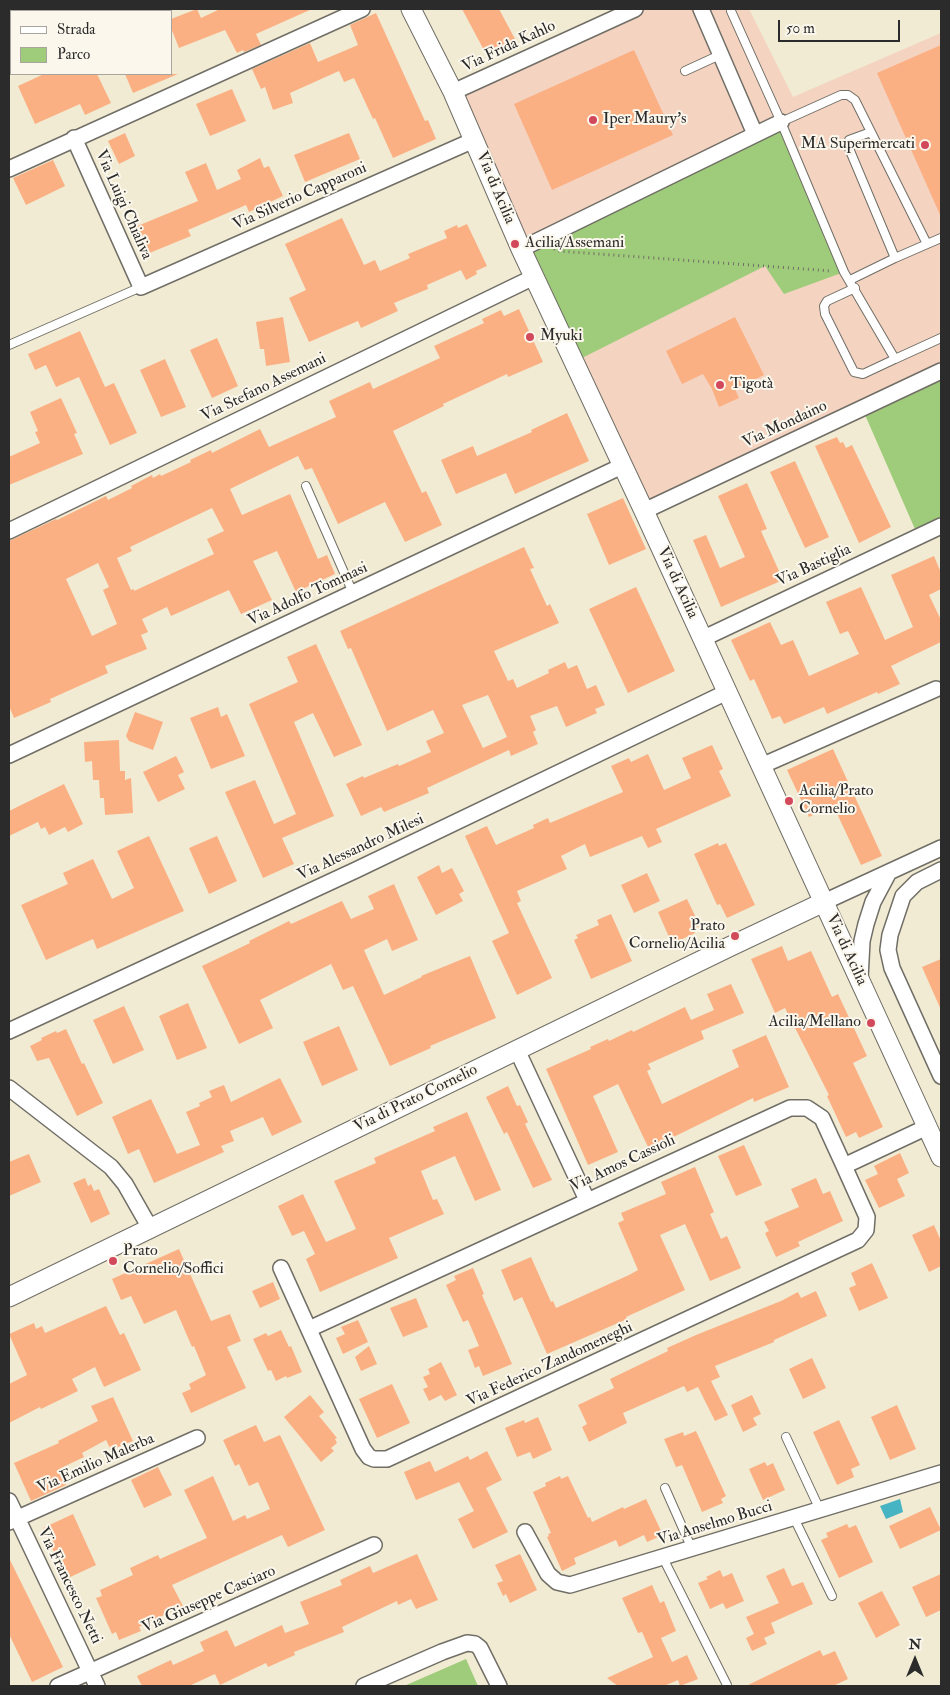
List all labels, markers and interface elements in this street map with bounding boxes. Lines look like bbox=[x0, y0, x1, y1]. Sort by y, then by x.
legend bbox=[10, 10, 172, 75]
scale bar bbox=[780, 10, 902, 42]
street label: Via Frida Kahlo bbox=[459, 17, 559, 77]
text: 50 m bbox=[786, 19, 815, 38]
text: Strada bbox=[57, 20, 96, 39]
text: Parco bbox=[57, 45, 90, 64]
place label: Iper Maury's bbox=[603, 110, 686, 130]
marker: Iper Maury's bbox=[587, 114, 599, 126]
place label: MA Supermercati bbox=[801, 135, 915, 155]
marker: MA Supermercati bbox=[919, 139, 931, 151]
street label: Via Luigi Chialiva bbox=[90, 147, 156, 263]
street label: Via di Acilia bbox=[471, 149, 519, 227]
street label: Via Silverio Capparoni bbox=[230, 159, 370, 235]
place label: Acilia/Assemani bbox=[525, 234, 624, 254]
marker: Acilia/Assemani bbox=[509, 238, 521, 250]
place label: Myuki bbox=[540, 327, 582, 347]
marker: Myuki bbox=[524, 331, 536, 343]
street label: Via Stefano Assemani bbox=[198, 349, 330, 427]
place label: Tigotà bbox=[730, 375, 773, 395]
marker: Tigotà bbox=[714, 379, 726, 391]
street label: Via Mondaino bbox=[740, 397, 830, 453]
street label: Via Bastiglia bbox=[774, 540, 854, 592]
street label: Via di Acilia bbox=[652, 544, 702, 622]
street label: Via Adolfo Tommasi bbox=[245, 559, 371, 631]
place label: Acilia/Prato Cornelio bbox=[799, 782, 874, 820]
marker: Acilia/Prato Cornelio bbox=[783, 795, 795, 807]
street label: Via Alessandro Milesi bbox=[295, 810, 427, 886]
street label: Via di Acilia bbox=[821, 911, 871, 989]
place label: Prato Cornelio/Acilia bbox=[629, 917, 725, 955]
marker: Prato Cornelio/Acilia bbox=[729, 930, 741, 942]
place label: Acilia/Mellano bbox=[768, 1013, 861, 1033]
marker: Acilia/Mellano bbox=[865, 1017, 877, 1029]
street label: Via di Prato Cornelio bbox=[351, 1061, 481, 1137]
street label: Via Amos Cassioli bbox=[567, 1131, 679, 1197]
place label: Prato Cornelio/Soffici bbox=[123, 1242, 224, 1280]
marker: Prato Cornelio/Soffici bbox=[107, 1255, 119, 1267]
street label: Via Federico Zandomeneghi bbox=[464, 1318, 636, 1412]
street label: Via Emilio Malerba bbox=[35, 1430, 157, 1498]
street label: Via Anselmo Bucci bbox=[655, 1497, 775, 1551]
street label: Via Francesco Netti bbox=[32, 1525, 106, 1647]
street label: Via Giuseppe Casciaro bbox=[139, 1562, 279, 1638]
north arrow bbox=[890, 1635, 940, 1685]
text: N bbox=[909, 1636, 921, 1653]

